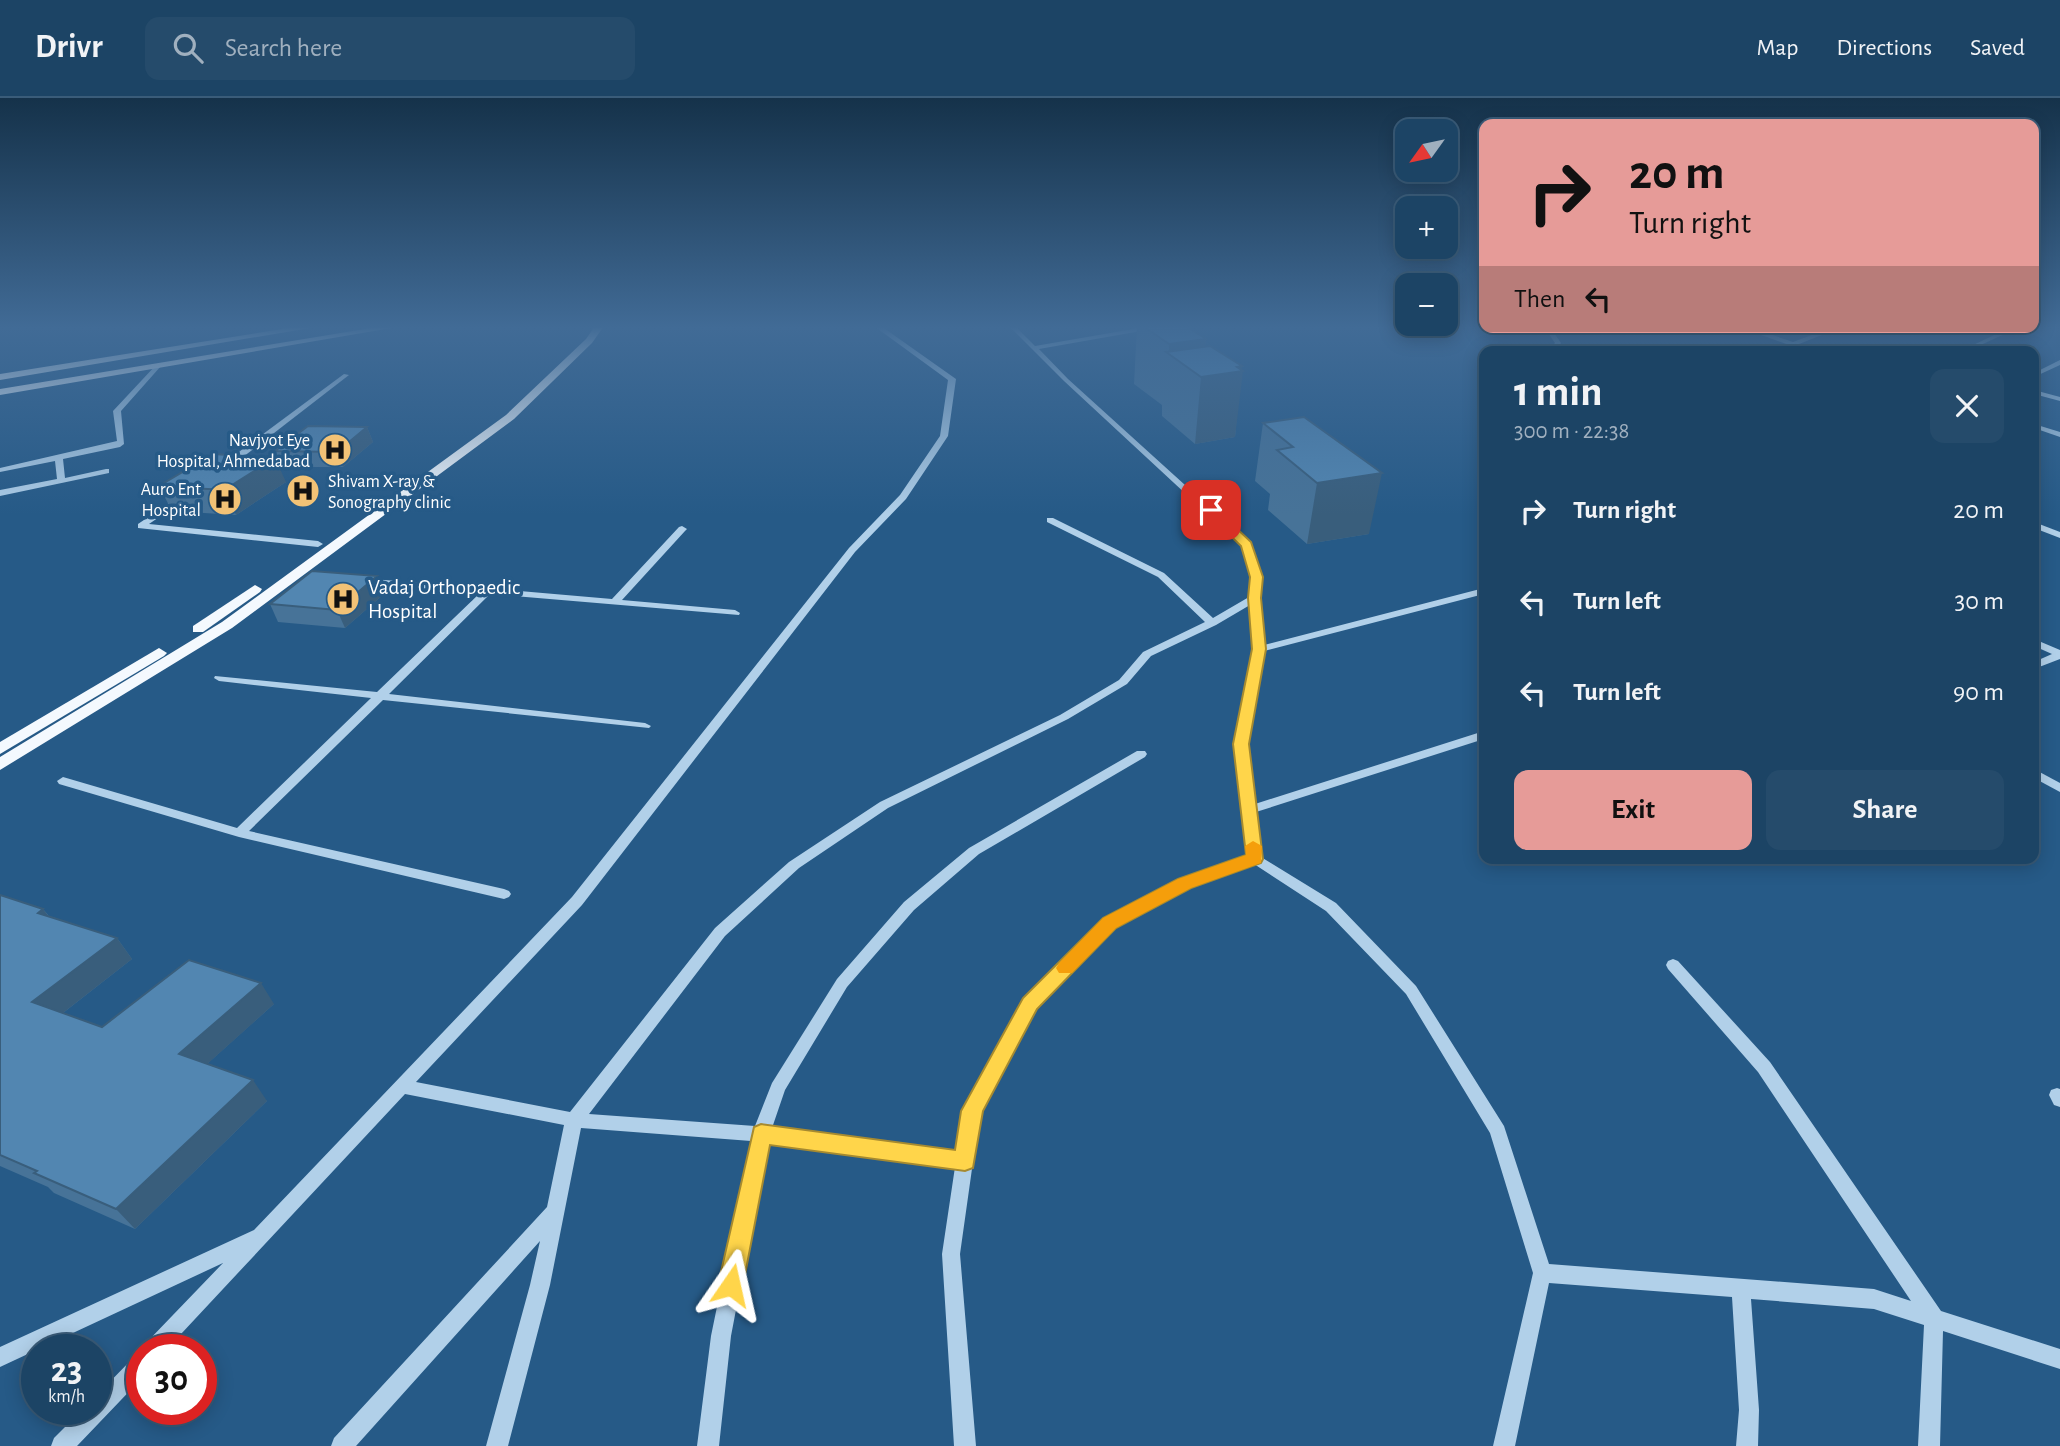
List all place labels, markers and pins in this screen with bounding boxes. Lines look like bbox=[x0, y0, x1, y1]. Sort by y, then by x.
hospital icon: Navjyot Eye Hospital, Ahmedabad bbox=[316, 431, 354, 469]
place label: Navjyot Eye Hospital, Ahmedabad bbox=[157, 432, 310, 471]
hospital icon: Shivam X-ray & Sonography clinic bbox=[284, 472, 322, 510]
place label: Shivam X-ray & Sonography clinic bbox=[328, 473, 451, 512]
hospital icon: Auro Ent Hospital bbox=[206, 480, 244, 518]
pin bbox=[1181, 480, 1241, 540]
place label: Auro Ent Hospital bbox=[141, 481, 201, 520]
place label: Vadaj Orthopaedic Hospital bbox=[368, 577, 520, 622]
hospital icon: Vadaj Orthopaedic Hospital bbox=[324, 580, 362, 618]

